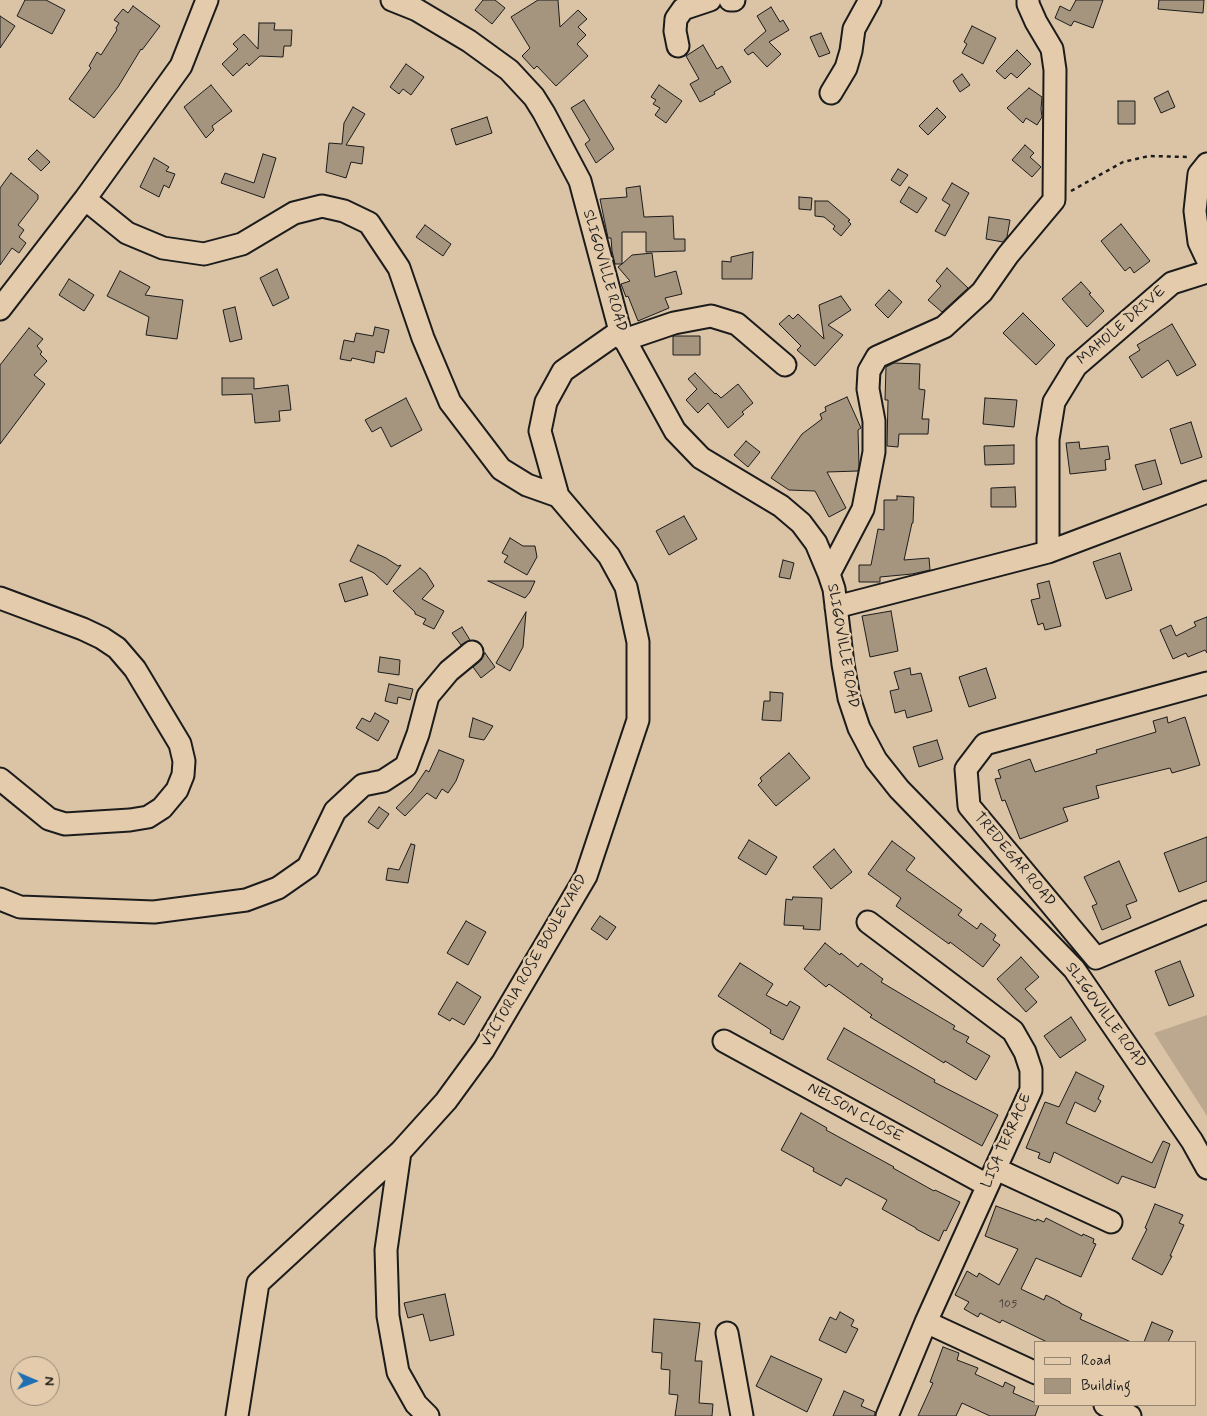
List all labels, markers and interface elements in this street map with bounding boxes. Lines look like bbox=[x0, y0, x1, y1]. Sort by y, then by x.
street label: SLIGOVILLE ROAD bbox=[578, 208, 630, 334]
street label: MAHOLE DRIVE bbox=[1074, 283, 1170, 369]
street label: SLIGOVILLE ROAD bbox=[822, 582, 862, 710]
street label: TREDEGAR ROAD bbox=[969, 809, 1059, 911]
street label: VICTORIA ROSE BOULEVARD bbox=[478, 871, 592, 1051]
street label: SLIGOVILLE ROAD bbox=[1061, 960, 1149, 1072]
street label: NELSON CLOSE bbox=[804, 1079, 906, 1147]
street label: LISA TERRACE bbox=[978, 1091, 1036, 1191]
house number: 105 bbox=[999, 1297, 1017, 1311]
legend bbox=[1034, 1341, 1197, 1406]
text: Road bbox=[1081, 1351, 1111, 1371]
north arrow bbox=[10, 1356, 60, 1406]
text: N bbox=[40, 1376, 58, 1386]
text: Building bbox=[1081, 1376, 1131, 1396]

